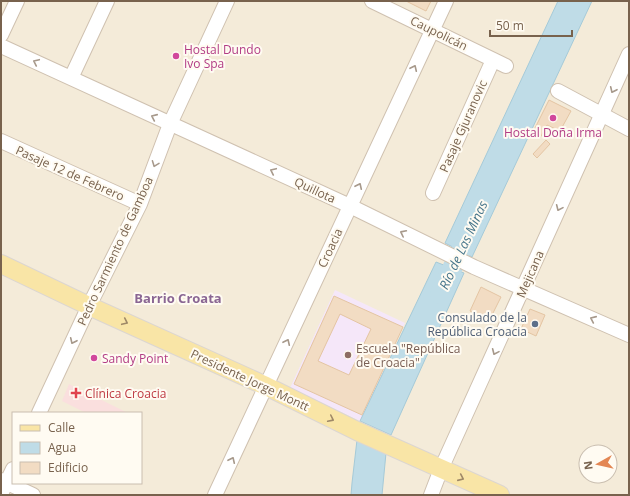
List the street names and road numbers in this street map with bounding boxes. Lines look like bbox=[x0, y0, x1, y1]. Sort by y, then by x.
street label: Caupolicán bbox=[407, 12, 471, 54]
street label: Pasaje Gjuranovic bbox=[435, 77, 491, 175]
street label: Pasaje 12 de Febrero bbox=[13, 141, 127, 205]
street label: Quillota bbox=[291, 173, 339, 207]
street label: Pedro Sarmiento de Gamboa bbox=[73, 174, 157, 328]
street label: Croacia bbox=[313, 225, 347, 271]
street label: Mejicana bbox=[512, 248, 548, 300]
street label: Presidente Jorge Montt bbox=[188, 345, 312, 415]

